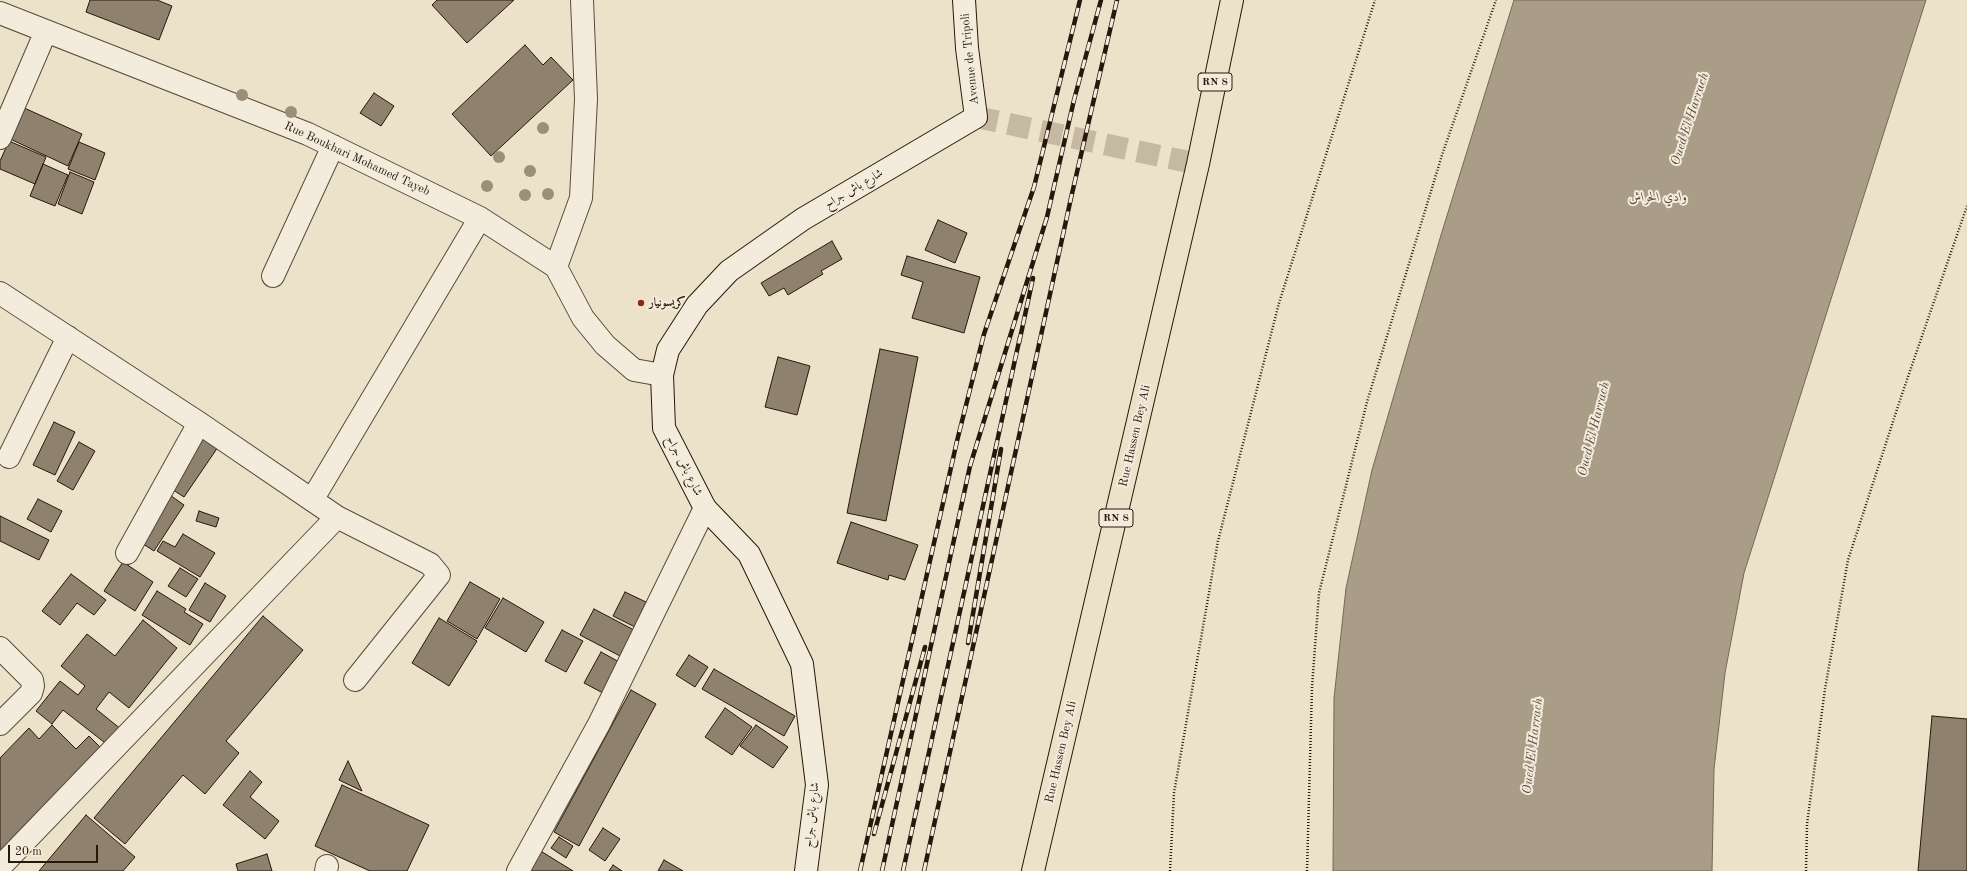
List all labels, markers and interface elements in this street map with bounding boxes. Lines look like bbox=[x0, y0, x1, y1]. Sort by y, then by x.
street label: Avenue de Tripoli bbox=[958, 13, 982, 105]
water label: Oued El Harrach bbox=[1668, 71, 1712, 167]
road number: RN 8 bbox=[1198, 73, 1232, 91]
street label: Rue Boukhari Mohamed Tayeb bbox=[282, 119, 432, 199]
street label: شارع باش جراح bbox=[822, 166, 886, 212]
water label: وادي الحراش bbox=[1629, 190, 1687, 206]
place label: كريسونيار bbox=[649, 296, 686, 310]
marker: كريسونيار bbox=[636, 298, 646, 308]
water label: Oued El Harrach bbox=[1575, 380, 1613, 478]
street label: Rue Hassen Bey Ali bbox=[1116, 384, 1154, 488]
street label: شارع باش جراح bbox=[663, 434, 705, 498]
road number: RN 8 bbox=[1099, 509, 1133, 527]
water label: Oued El Harrach bbox=[1519, 697, 1547, 795]
street label: Rue Hassen Bey Ali bbox=[1042, 700, 1080, 804]
street label: شارع باش جراح bbox=[801, 782, 823, 848]
scale bar bbox=[10, 837, 100, 863]
text: 20 m bbox=[15, 846, 42, 858]

